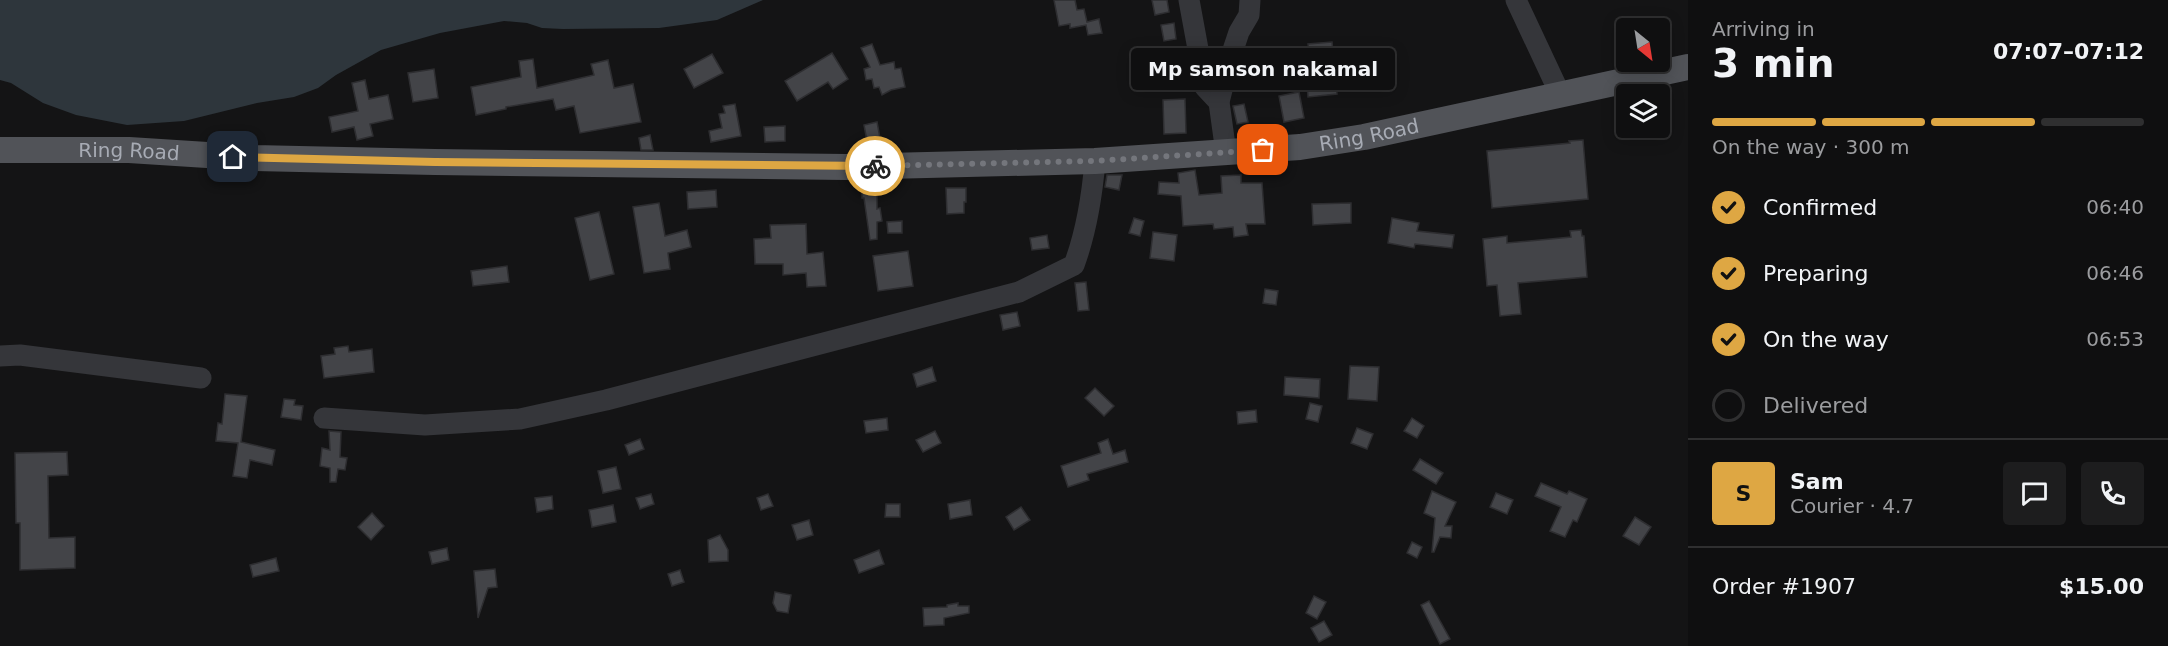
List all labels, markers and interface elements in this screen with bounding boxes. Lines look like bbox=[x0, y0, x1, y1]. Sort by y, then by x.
text: Arriving in bbox=[1712, 17, 1815, 41]
north arrow bbox=[1616, 18, 1670, 72]
map controls bbox=[1616, 18, 1670, 138]
text: 07:07–07:12 bbox=[1993, 39, 2144, 64]
text: 3 min bbox=[1712, 41, 1834, 86]
callout: Mp samson nakamal bbox=[1131, 48, 1395, 90]
text: Mp samson nakamal bbox=[1148, 57, 1378, 81]
button: layers bbox=[1616, 84, 1670, 138]
street label: Ring Road bbox=[1317, 113, 1421, 156]
pin bbox=[1237, 124, 1288, 175]
pin bbox=[207, 131, 258, 182]
icon: bag bbox=[1246, 133, 1279, 166]
text: On the way · 300 m bbox=[1712, 135, 1910, 159]
courier bbox=[845, 136, 905, 196]
street label: Ring Road bbox=[78, 138, 180, 165]
icon: home bbox=[216, 140, 249, 173]
icon: bike bbox=[859, 150, 892, 183]
icon: check bbox=[1712, 191, 1745, 224]
text: Confirmed bbox=[1763, 195, 1877, 220]
text: 06:40 bbox=[2086, 195, 2144, 219]
icon: check bbox=[1712, 257, 1745, 290]
text: Preparing bbox=[1763, 261, 1869, 286]
text: 06:46 bbox=[2086, 261, 2144, 285]
icon: check bbox=[1712, 323, 1745, 356]
text: On the way bbox=[1763, 327, 1889, 352]
text: 06:53 bbox=[2086, 327, 2144, 351]
text: Delivered bbox=[1763, 393, 1868, 418]
button: chat bbox=[2003, 462, 2066, 525]
button: phone bbox=[2081, 462, 2144, 525]
text: Sam bbox=[1790, 469, 1844, 494]
text: S bbox=[1736, 481, 1751, 506]
text: Courier · 4.7 bbox=[1790, 494, 1914, 518]
text: Order #1907 bbox=[1712, 574, 1856, 599]
text: $15.00 bbox=[2059, 574, 2144, 599]

